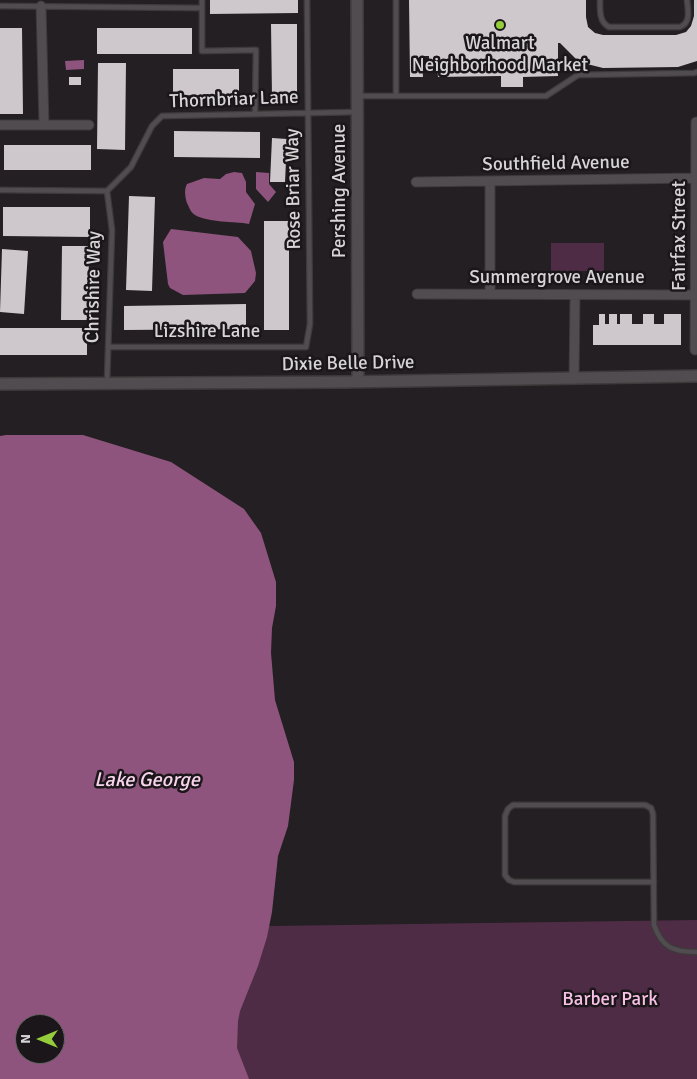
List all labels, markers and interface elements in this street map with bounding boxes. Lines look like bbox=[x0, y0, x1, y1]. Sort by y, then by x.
marker: Walmart Neighborhood Market bbox=[494, 19, 506, 31]
place label: Walmart Neighborhood Market bbox=[412, 33, 588, 77]
street label: Thornbriar Lane bbox=[169, 86, 299, 114]
street label: Pershing Avenue bbox=[329, 124, 351, 258]
street label: Rose Briar Way bbox=[282, 128, 306, 250]
street label: Southfield Avenue bbox=[482, 151, 630, 177]
street label: Fairfax Street bbox=[669, 181, 691, 291]
street label: Chrishire Way bbox=[82, 231, 106, 343]
street label: Summergrove Avenue bbox=[469, 267, 645, 289]
street label: Lizshire Lane bbox=[154, 321, 260, 343]
street label: Dixie Belle Drive bbox=[281, 351, 415, 377]
water label: Lake George bbox=[94, 769, 200, 793]
park label: Barber Park bbox=[562, 989, 658, 1011]
north arrow bbox=[15, 1014, 65, 1064]
text: N bbox=[17, 1034, 34, 1044]

